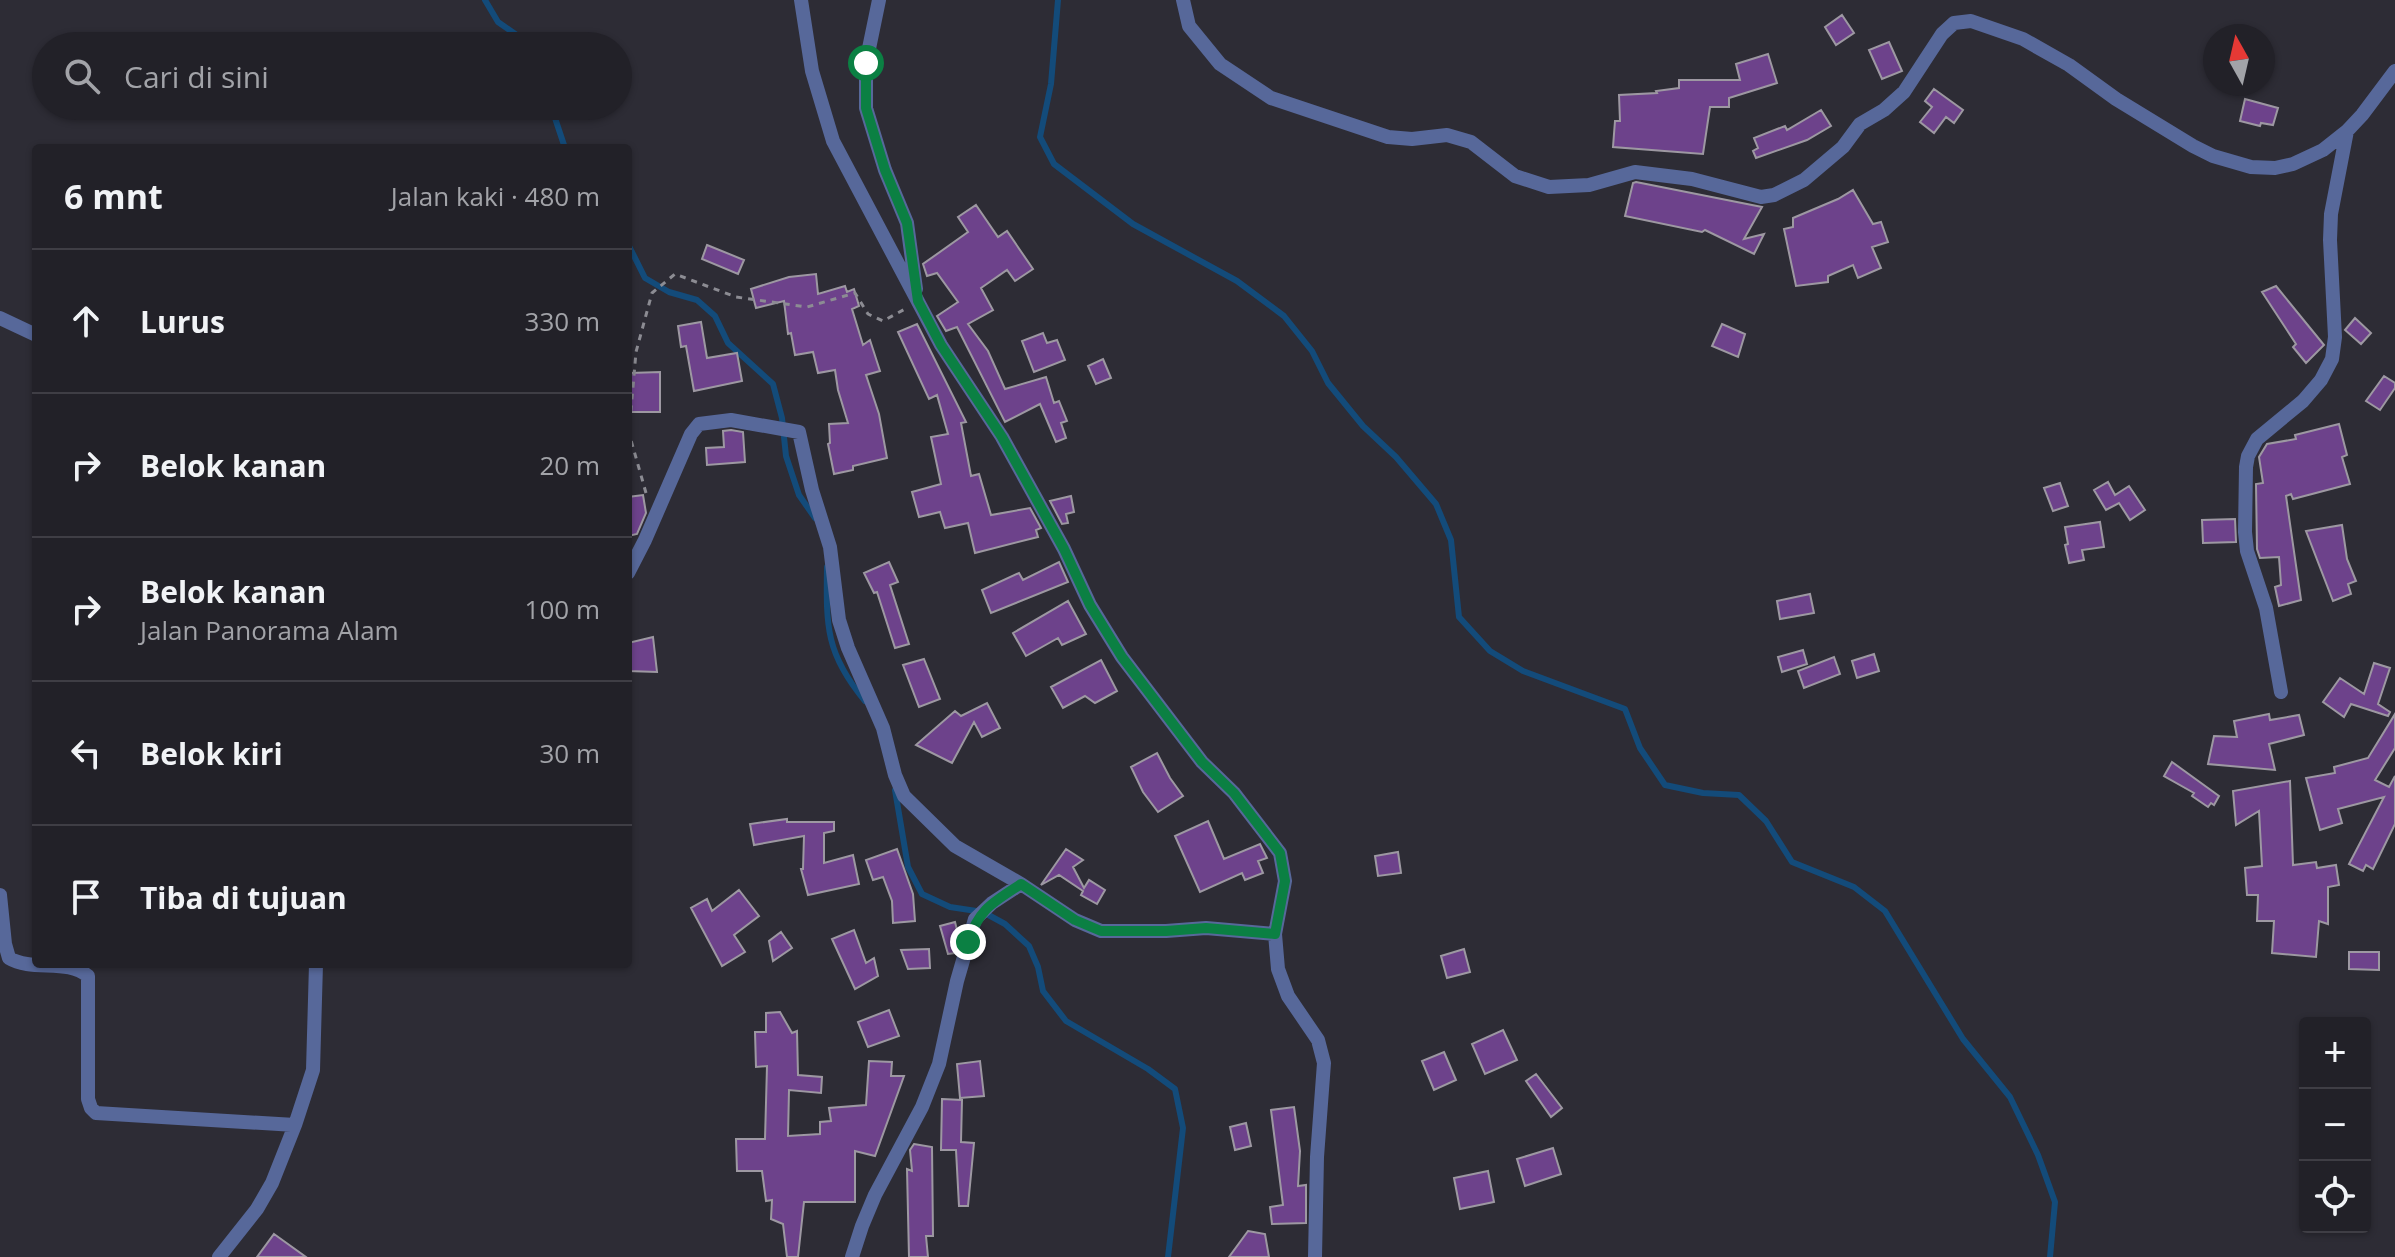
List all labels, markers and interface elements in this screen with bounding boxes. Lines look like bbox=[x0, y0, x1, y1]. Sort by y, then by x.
north arrow bbox=[2203, 24, 2275, 96]
search box bbox=[32, 32, 632, 120]
route start bbox=[848, 45, 884, 81]
icon: search bbox=[60, 54, 104, 98]
text: Cari di sini bbox=[124, 56, 269, 97]
text: 6 mnt bbox=[64, 173, 163, 219]
text: Jalan kaki · 480 m bbox=[391, 178, 600, 214]
icon: ahead bbox=[64, 299, 108, 343]
text: Lurus bbox=[140, 301, 225, 342]
text: 330 m bbox=[525, 303, 600, 339]
icon: right bbox=[64, 443, 108, 487]
text: Belok kanan bbox=[140, 445, 326, 486]
text: 20 m bbox=[539, 447, 600, 483]
text: Belok kanan bbox=[140, 571, 326, 612]
icon: right bbox=[64, 587, 108, 631]
text: 100 m bbox=[525, 591, 600, 627]
text: Jalan Panorama Alam bbox=[140, 612, 399, 648]
icon: left bbox=[64, 731, 108, 775]
text: Belok kiri bbox=[140, 733, 283, 774]
text: 30 m bbox=[539, 735, 600, 771]
icon: arrive bbox=[64, 875, 108, 919]
text: Tiba di tujuan bbox=[140, 877, 347, 918]
route end bbox=[950, 924, 986, 960]
map controls bbox=[2299, 1017, 2371, 1233]
button: + bbox=[2299, 1017, 2371, 1089]
button: − bbox=[2299, 1089, 2371, 1161]
button: locate bbox=[2299, 1161, 2371, 1233]

